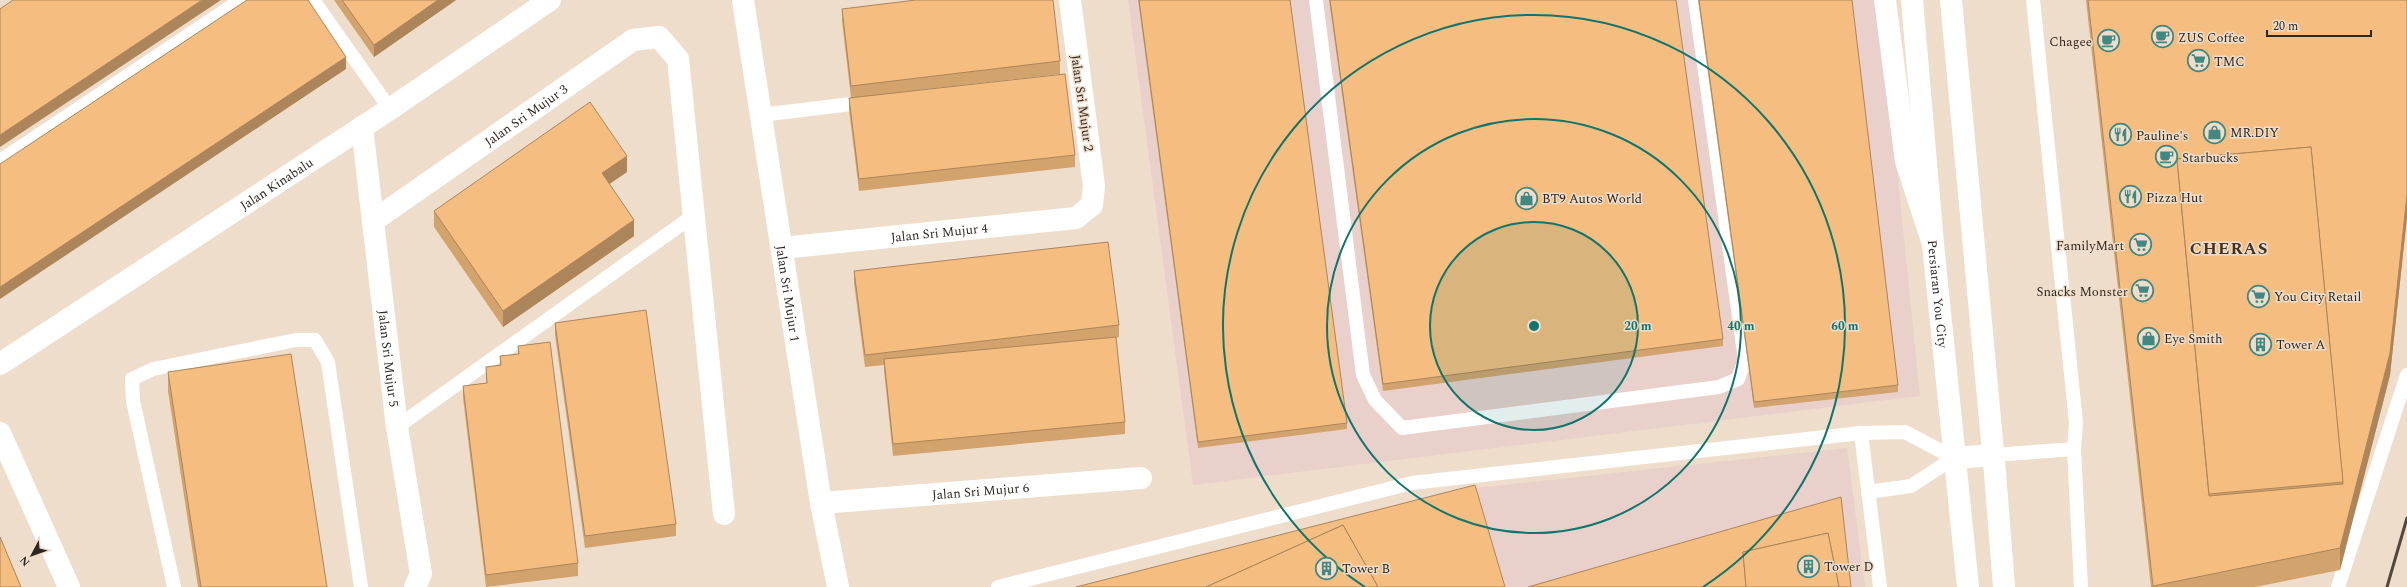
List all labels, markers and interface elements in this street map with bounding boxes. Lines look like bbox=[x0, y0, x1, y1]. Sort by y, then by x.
scale bar bbox=[2267, 12, 2371, 38]
text: 20 m bbox=[2273, 17, 2298, 36]
cafe icon: ZUS Coffee bbox=[2149, 24, 2175, 50]
cafe icon: Chagee bbox=[2095, 28, 2121, 54]
place label: ZUS Coffee bbox=[2178, 28, 2245, 48]
place label: Chagee bbox=[2049, 32, 2092, 52]
supermarket icon: TMC bbox=[2185, 48, 2211, 74]
place label: TMC bbox=[2214, 52, 2245, 72]
street label: Jalan Sri Mujur 2 bbox=[1065, 54, 1099, 153]
street label: Jalan Sri Mujur 3 bbox=[481, 79, 572, 152]
shop icon: MR.DIY bbox=[2201, 119, 2227, 145]
restaurant icon: Pauline's bbox=[2108, 122, 2134, 148]
place label: MR.DIY bbox=[2230, 123, 2279, 143]
place label: Pauline's bbox=[2136, 126, 2188, 146]
cafe icon: Starbucks bbox=[2154, 144, 2180, 170]
place label: Starbucks bbox=[2182, 148, 2239, 168]
street label: Jalan Kinabalu bbox=[236, 153, 317, 216]
restaurant icon: Pizza Hut bbox=[2117, 184, 2143, 210]
shop icon: BT9 Autos World bbox=[1514, 185, 1540, 211]
place label: Pizza Hut bbox=[2146, 188, 2203, 208]
place label: BT9 Autos World bbox=[1542, 189, 1642, 209]
street label: Jalan Sri Mujur 4 bbox=[890, 218, 989, 248]
supermarket icon: FamilyMart bbox=[2127, 232, 2153, 258]
place label: FamilyMart bbox=[2056, 236, 2124, 256]
district label: CHERAS bbox=[2190, 236, 2268, 262]
street label: Persiaran You City bbox=[1922, 239, 1953, 350]
street label: Jalan Sri Mujur 1 bbox=[770, 244, 805, 343]
supermarket icon: Snacks Monster bbox=[2130, 278, 2156, 304]
place label: Snacks Monster bbox=[2037, 282, 2128, 302]
supermarket icon: You City Retail bbox=[2246, 283, 2272, 309]
place label: You City Retail bbox=[2274, 287, 2361, 307]
street label: Jalan Sri Mujur 5 bbox=[372, 309, 404, 408]
text: 20 m bbox=[1624, 317, 1652, 336]
text: 40 m bbox=[1727, 317, 1755, 336]
text: 60 m bbox=[1831, 317, 1859, 336]
centre of rings bbox=[1527, 319, 1541, 333]
shop icon: Eye Smith bbox=[2136, 325, 2162, 351]
place label: Eye Smith bbox=[2164, 329, 2223, 349]
building icon: Tower A bbox=[2247, 331, 2273, 357]
place label: Tower A bbox=[2276, 335, 2326, 355]
street label: Jalan Sri Mujur 6 bbox=[931, 478, 1030, 505]
north arrow bbox=[12, 535, 52, 575]
text: N bbox=[15, 552, 34, 570]
building icon: Tower D bbox=[1795, 553, 1821, 579]
building icon: Tower B bbox=[1314, 555, 1340, 581]
place label: Tower D bbox=[1824, 557, 1874, 577]
place label: Tower B bbox=[1342, 559, 1390, 579]

